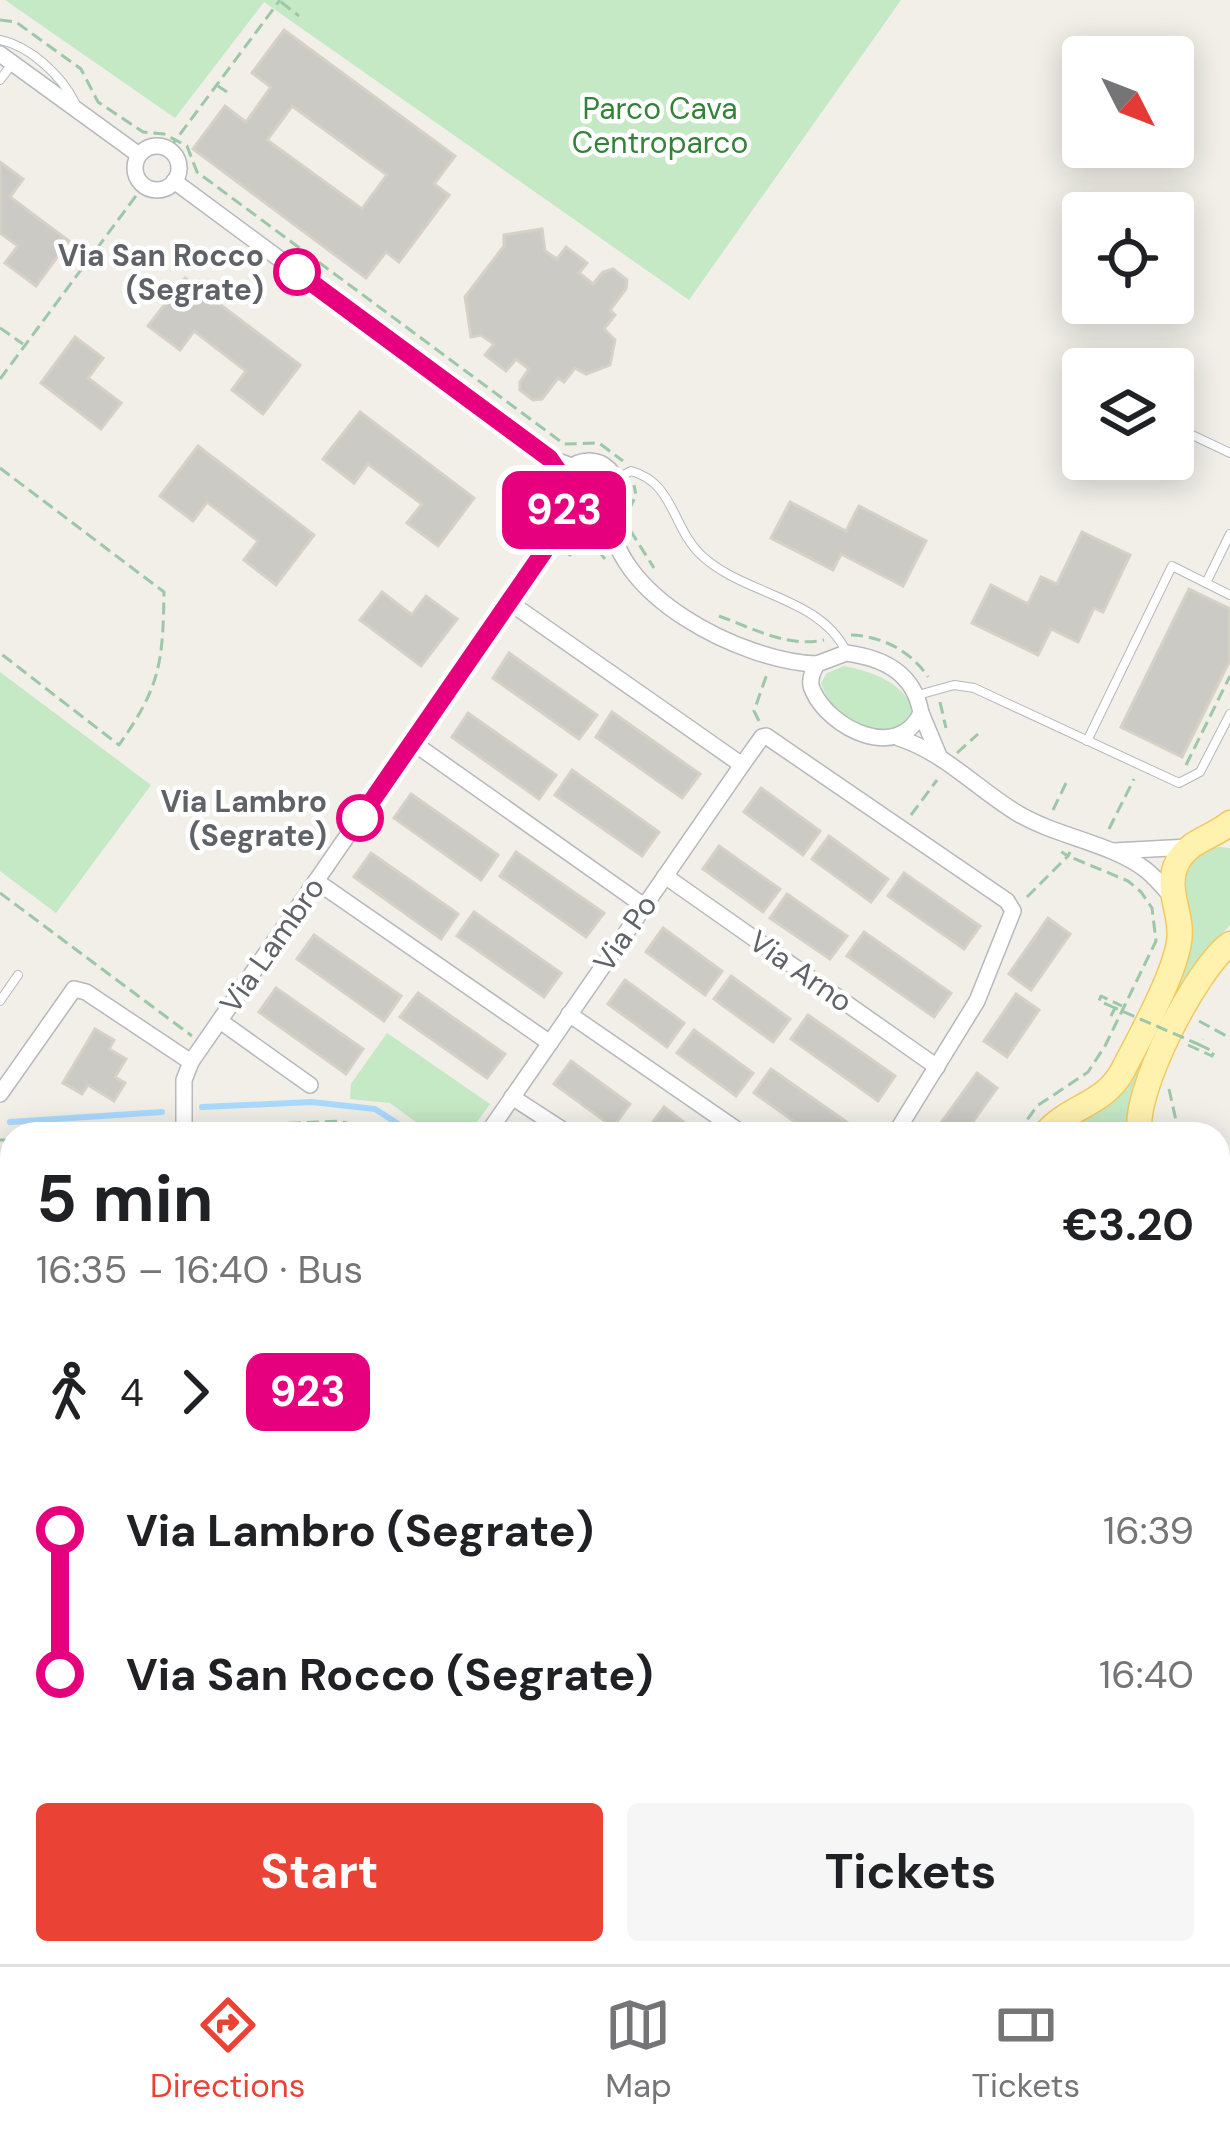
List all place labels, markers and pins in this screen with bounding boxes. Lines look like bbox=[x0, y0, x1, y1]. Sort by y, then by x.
place label: Via San Rocco (Segrate) bbox=[58, 236, 264, 309]
marker: Via San Rocco (Segrate) bbox=[275, 250, 319, 294]
place label: Via Lambro (Segrate) bbox=[160, 782, 327, 855]
marker: Via Lambro (Segrate) bbox=[338, 796, 382, 840]

